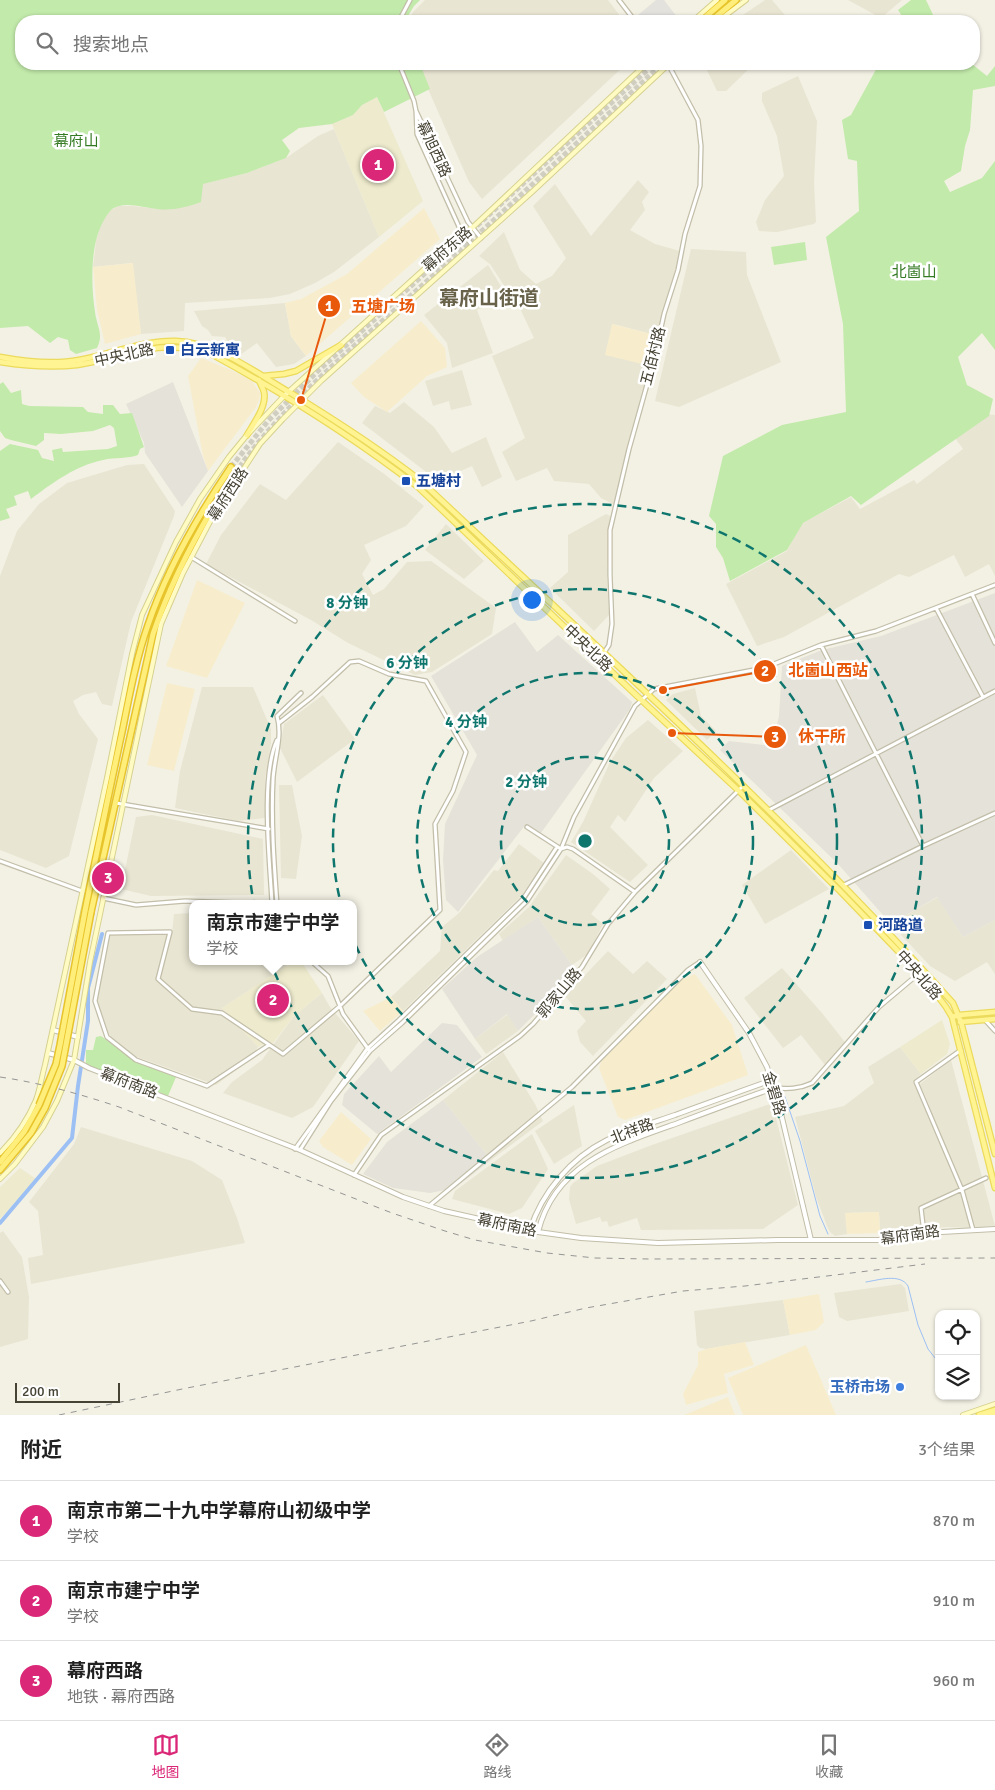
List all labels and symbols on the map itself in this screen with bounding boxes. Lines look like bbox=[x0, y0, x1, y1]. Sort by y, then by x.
street label: 幕旭西路 bbox=[413, 118, 455, 180]
park label: 幕府山 bbox=[53, 132, 99, 150]
pin: 1 bbox=[362, 146, 394, 184]
street label: 幕府东路 bbox=[418, 223, 476, 275]
park label: 北崮山 bbox=[891, 263, 937, 281]
district label: 幕府山街道 bbox=[439, 286, 539, 311]
callout: 五塘广场 bbox=[316, 290, 425, 321]
text: 1 bbox=[325, 297, 333, 315]
text: 五塘广场 bbox=[351, 297, 415, 317]
street label: 五佰村路 bbox=[637, 325, 669, 387]
street label: 中央北路 bbox=[93, 340, 155, 370]
place label: 白云新寓 bbox=[180, 341, 240, 359]
marker: 白云新寓 bbox=[164, 344, 176, 356]
street label: 幕府西路 bbox=[204, 464, 252, 524]
place label: 五塘村 bbox=[416, 472, 461, 490]
marker: 五塘村 bbox=[400, 475, 412, 487]
your location bbox=[519, 587, 545, 613]
text: 8 分钟 bbox=[326, 594, 368, 612]
street label: 中央北路 bbox=[560, 621, 616, 675]
text: 6 分钟 bbox=[386, 654, 428, 672]
callout: 北崮山西站 bbox=[753, 655, 878, 686]
text: 北崮山西站 bbox=[788, 661, 868, 681]
text: 2 bbox=[761, 662, 769, 680]
text: 4 分钟 bbox=[445, 713, 487, 731]
callout: 休干所 bbox=[763, 721, 856, 752]
text: 休干所 bbox=[798, 727, 846, 747]
text: 3 bbox=[771, 728, 779, 746]
text: 2 分钟 bbox=[505, 773, 547, 791]
centre of rings bbox=[576, 832, 594, 850]
pin: 3 bbox=[92, 859, 124, 897]
place label: 河路道 bbox=[878, 916, 923, 934]
marker: 河路道 bbox=[862, 919, 874, 931]
street label: 中央北路 bbox=[893, 946, 945, 1004]
street label: 郭家山路 bbox=[533, 964, 585, 1022]
pin: 2 bbox=[257, 981, 289, 1019]
street label: 幕府南路 bbox=[98, 1064, 160, 1102]
street label: 金碧路 bbox=[759, 1069, 789, 1117]
street label: 北祥路 bbox=[608, 1115, 656, 1147]
street label: 幕府南路 bbox=[476, 1210, 538, 1240]
street label: 幕府南路 bbox=[879, 1222, 941, 1248]
place label: 玉桥市场 bbox=[830, 1378, 890, 1396]
scale bar bbox=[15, 1380, 120, 1403]
marker: 玉桥市场 bbox=[894, 1381, 906, 1393]

